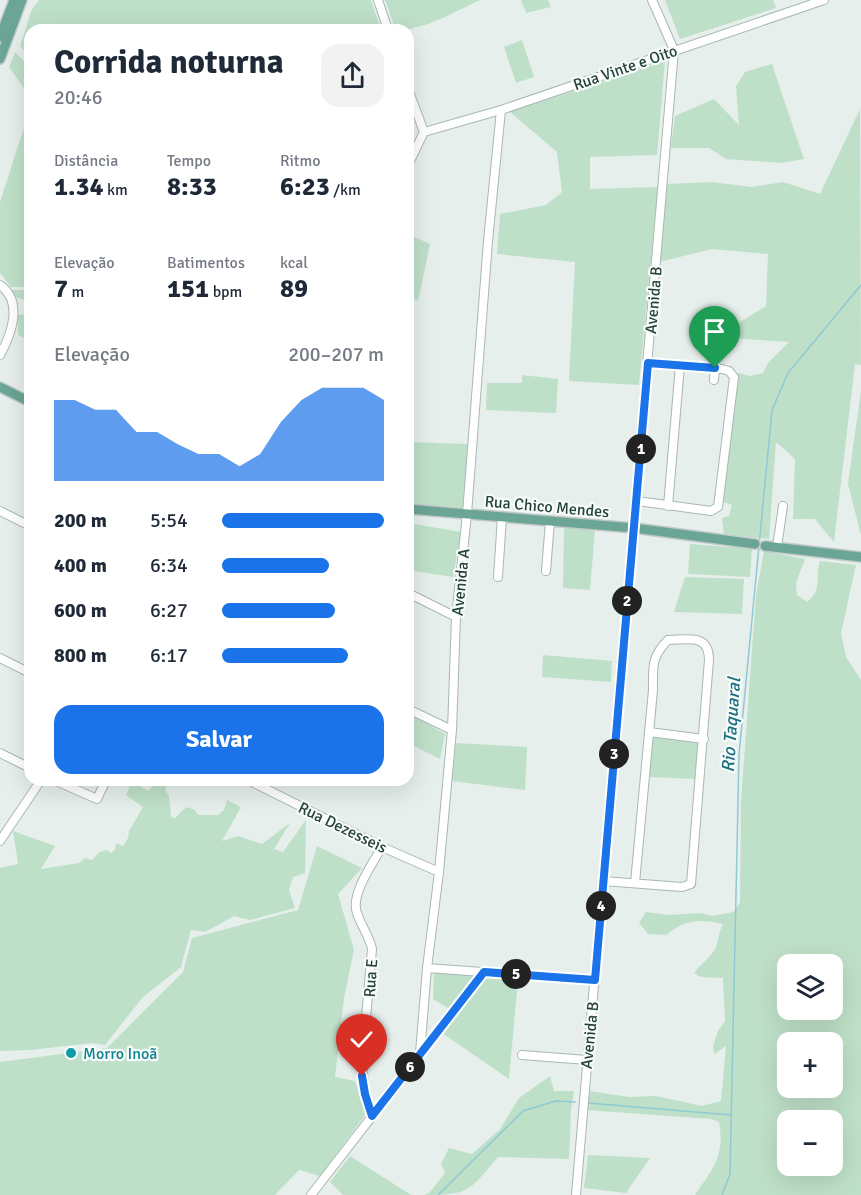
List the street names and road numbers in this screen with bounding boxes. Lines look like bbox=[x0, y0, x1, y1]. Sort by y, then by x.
street label: Rua Vinte e Oito bbox=[571, 41, 680, 95]
street label: Avenida B bbox=[641, 266, 667, 335]
street label: Rua Chico Mendes bbox=[484, 492, 610, 522]
street label: Avenida A bbox=[448, 547, 474, 617]
street label: Rua Dezesseis bbox=[295, 798, 390, 858]
street label: Rua E bbox=[360, 958, 382, 998]
street label: Avenida B bbox=[577, 1001, 603, 1070]

